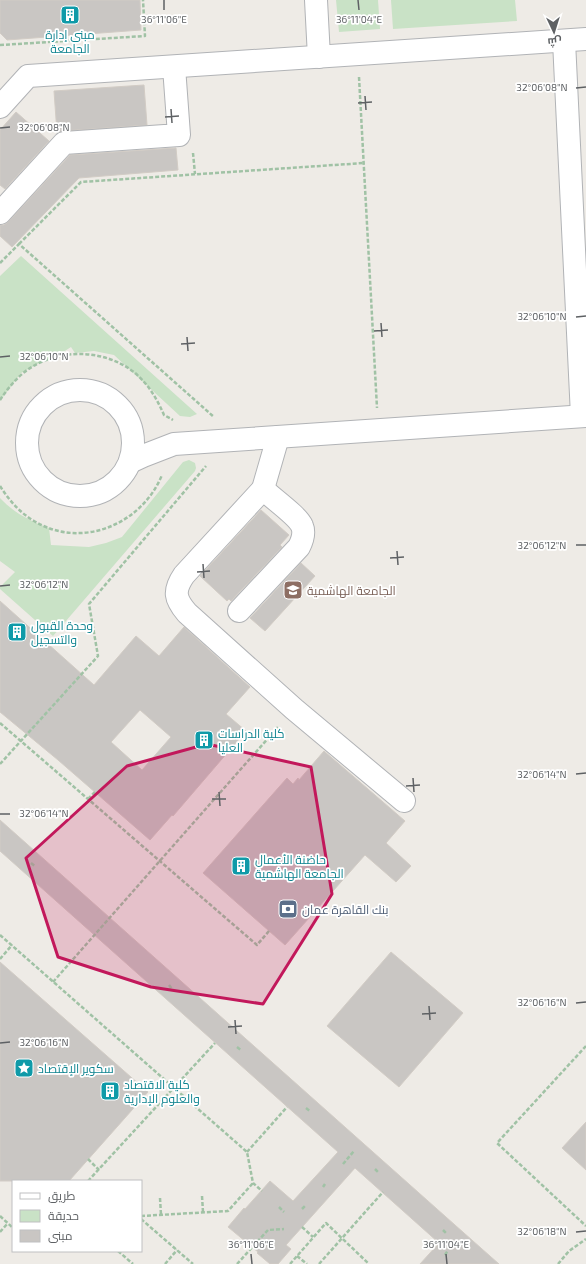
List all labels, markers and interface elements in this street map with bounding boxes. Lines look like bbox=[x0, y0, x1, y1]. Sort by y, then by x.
building icon: مبنى إدارة الجامعة bbox=[59, 4, 81, 26]
north arrow bbox=[534, 12, 574, 52]
text: 36°11'06"E bbox=[141, 13, 187, 25]
text: 36°11'04"E bbox=[336, 13, 383, 25]
place label: مبنى إدارة الجامعة bbox=[45, 27, 95, 56]
text: ش bbox=[547, 35, 562, 49]
text: 32°06'08"N bbox=[516, 81, 568, 93]
text: 32°06'08"N bbox=[18, 121, 70, 133]
text: 32°06'10"N bbox=[517, 310, 567, 322]
text: 32°06'10"N bbox=[19, 350, 69, 362]
text: 32°06'12"N bbox=[518, 539, 566, 551]
text: 32°06'12"N bbox=[20, 578, 68, 590]
school or university icon: الجامعة الهاشمية bbox=[282, 579, 304, 601]
place label: الجامعة الهاشمية bbox=[307, 583, 396, 598]
place label: وحدة القبول والتسجيل bbox=[31, 618, 93, 647]
building icon: وحدة القبول والتسجيل bbox=[6, 621, 28, 643]
place label: كلية الدراسات العليا bbox=[218, 726, 285, 755]
building icon: كلية الدراسات العليا bbox=[193, 729, 215, 751]
text: 32°06'14"N bbox=[517, 768, 567, 780]
text: 32°06'14"N bbox=[19, 807, 69, 819]
place label: حاضنة الأعمال الجامعة الهاشمية bbox=[255, 852, 344, 881]
building icon: حاضنة الأعمال الجامعة الهاشمية bbox=[230, 855, 252, 877]
bank icon: بنك القاهرة عمان bbox=[277, 898, 299, 920]
place label: بنك القاهرة عمان bbox=[302, 902, 389, 917]
text: 32°06'16"N bbox=[518, 996, 566, 1008]
text: 32°06'16"N bbox=[20, 1036, 68, 1048]
place icon: سكوير الإقتصاد bbox=[13, 1057, 35, 1079]
place label: سكوير الإقتصاد bbox=[38, 1061, 114, 1076]
place label: كلية الاقتصاد والعلوم الإدارية bbox=[124, 1077, 200, 1107]
building icon: كلية الاقتصاد والعلوم الإدارية bbox=[99, 1080, 121, 1102]
legend bbox=[12, 1180, 142, 1252]
text: طريق bbox=[48, 1188, 76, 1203]
text: حديقة bbox=[48, 1208, 79, 1223]
text: 32°06'18"N bbox=[517, 1225, 567, 1237]
text: مبنى bbox=[48, 1228, 73, 1243]
text: 36°11'06"E bbox=[228, 1238, 274, 1250]
text: 36°11'04"E bbox=[423, 1238, 470, 1250]

